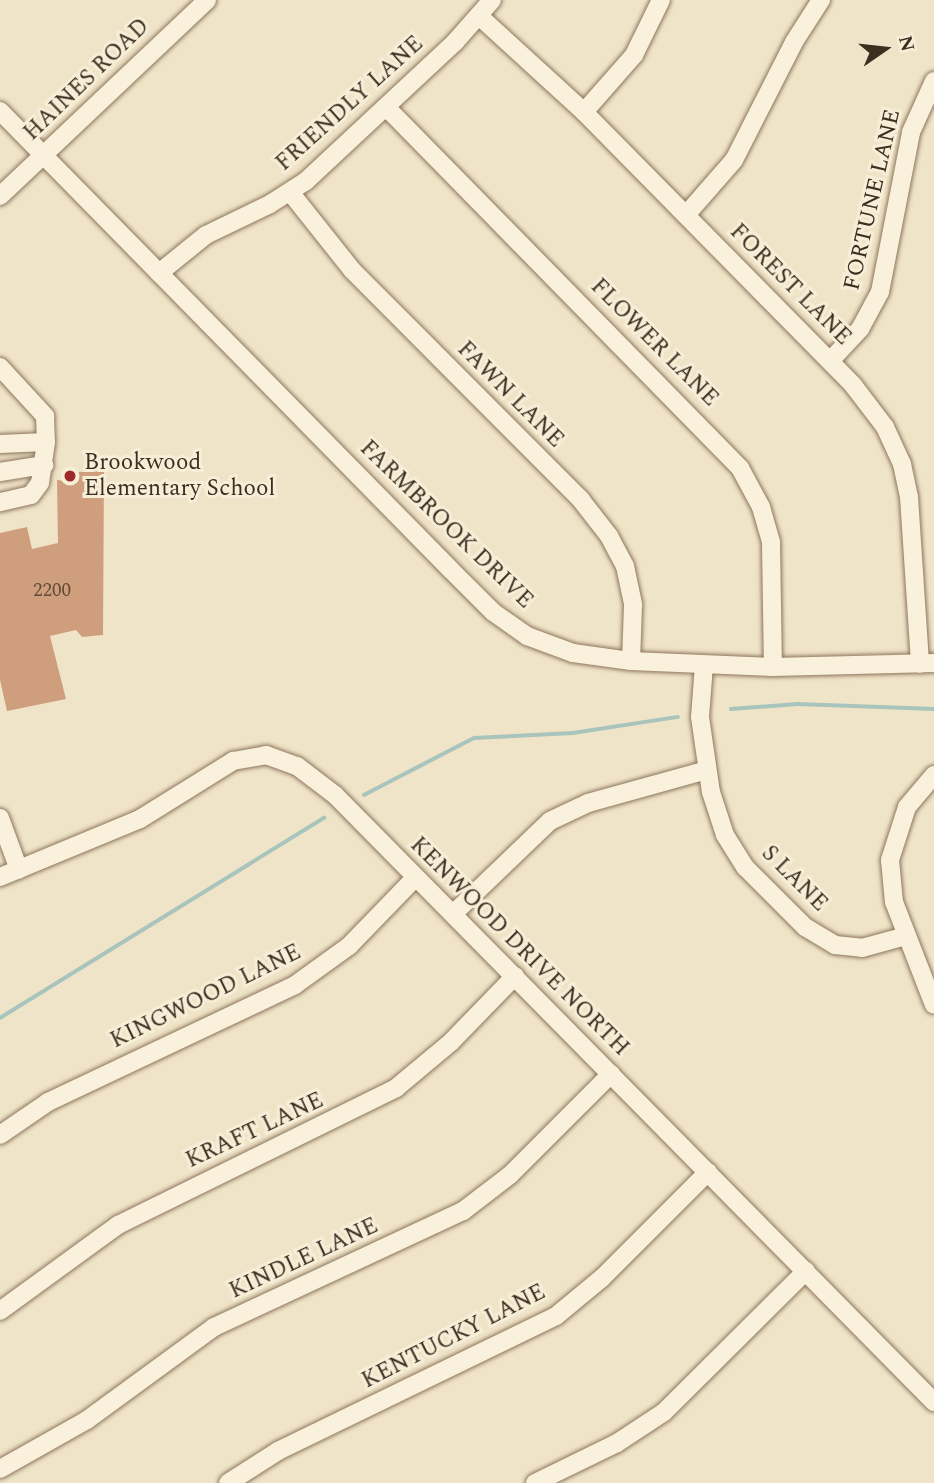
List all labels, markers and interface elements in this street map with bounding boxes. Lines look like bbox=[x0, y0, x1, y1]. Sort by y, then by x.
street label: HAINES ROAD bbox=[18, 13, 156, 147]
north arrow bbox=[850, 14, 920, 84]
street label: FRIENDLY LANE bbox=[271, 31, 429, 177]
text: N bbox=[890, 33, 922, 55]
street label: FORTUNE LANE bbox=[839, 107, 907, 293]
street label: FOREST LANE bbox=[723, 218, 857, 352]
street label: FLOWER LANE bbox=[584, 273, 724, 413]
street label: FAWN LANE bbox=[451, 336, 569, 454]
street label: FARMBROOK DRIVE bbox=[353, 435, 539, 615]
place label: Brookwood Elementary School bbox=[84, 449, 275, 503]
marker: Brookwood Elementary School bbox=[62, 468, 78, 484]
house number: 2200 bbox=[33, 580, 71, 602]
street label: KENWOOD DRIVE NORTH bbox=[404, 832, 634, 1062]
street label: S LANE bbox=[755, 840, 833, 918]
street label: KINGWOOD LANE bbox=[106, 939, 306, 1055]
street label: KRAFT LANE bbox=[182, 1087, 328, 1175]
street label: KINDLE LANE bbox=[225, 1212, 383, 1306]
street label: KENTUCKY LANE bbox=[357, 1279, 551, 1395]

